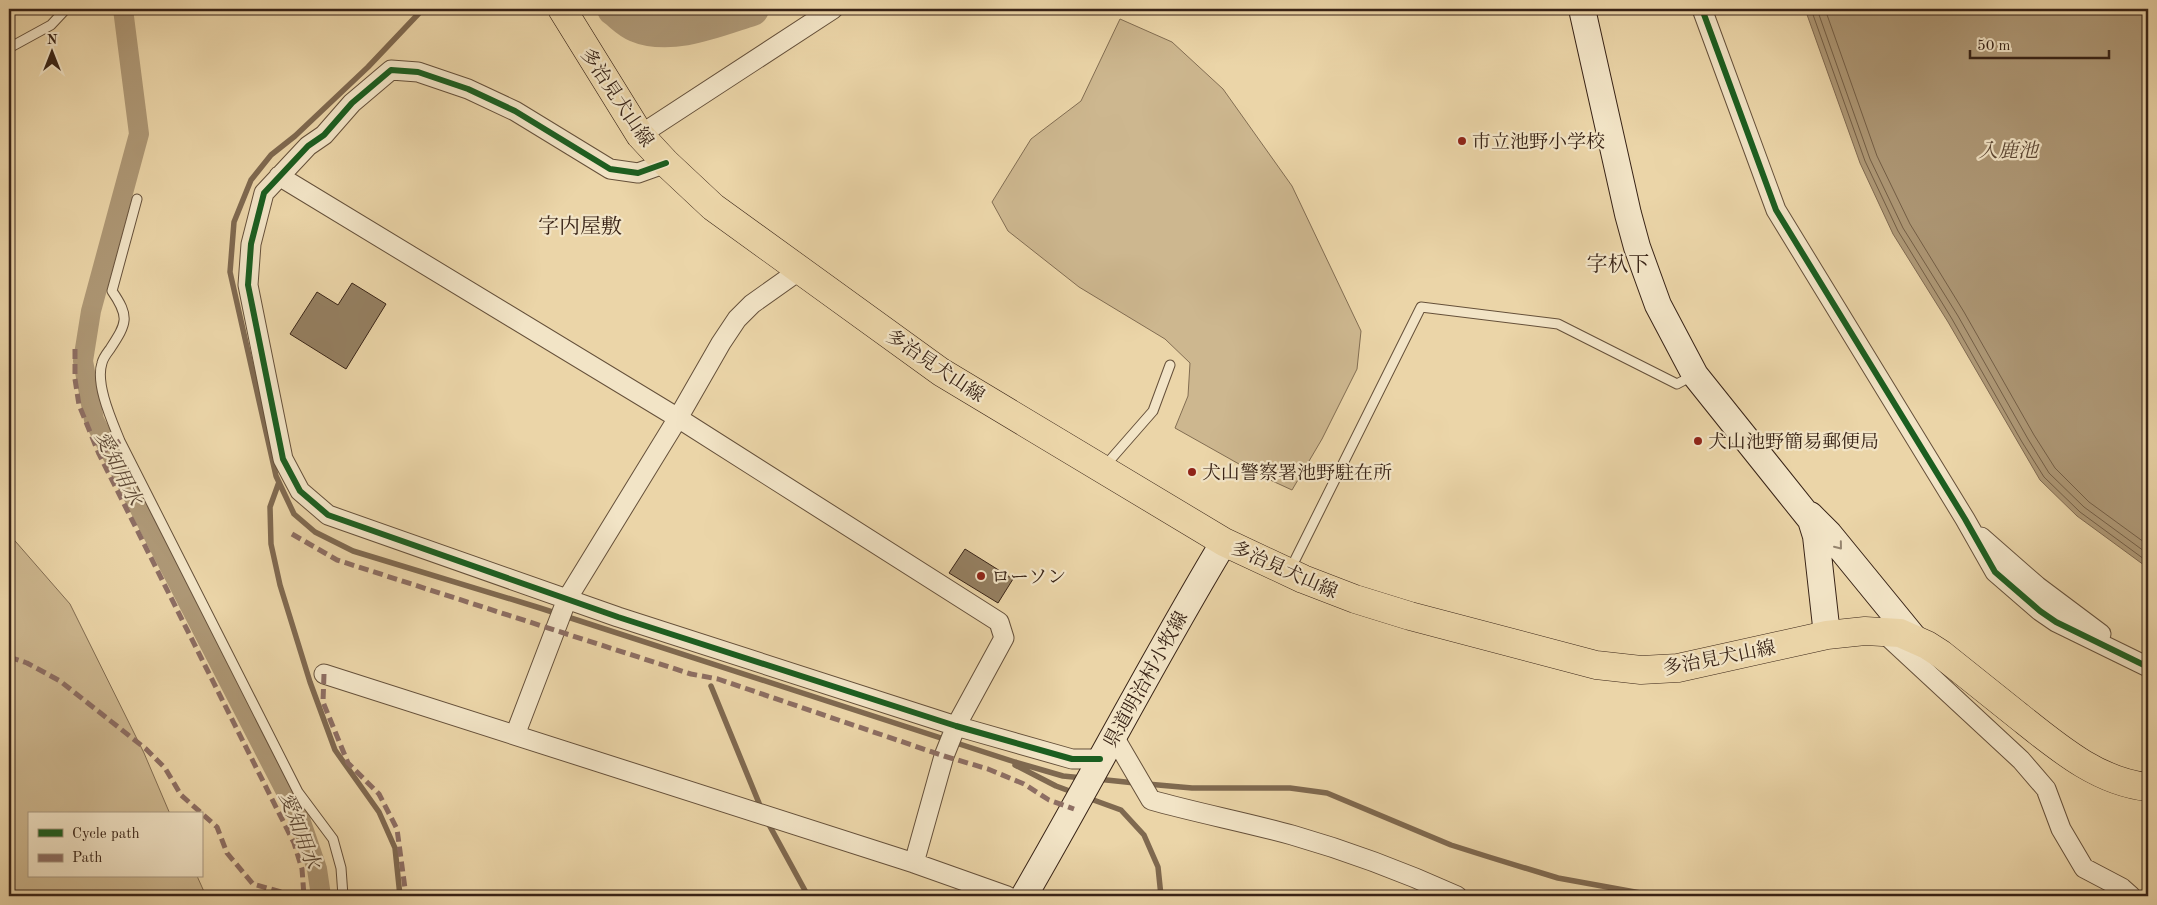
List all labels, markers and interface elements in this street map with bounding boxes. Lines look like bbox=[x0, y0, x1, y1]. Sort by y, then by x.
north arrow bbox=[28, 28, 78, 78]
scale bar bbox=[1970, 28, 2108, 60]
text: N bbox=[47, 33, 58, 47]
text: 50 m bbox=[1977, 39, 2011, 54]
street label: 多治見犬山線 bbox=[576, 44, 658, 151]
place label: 市立池野小学校 bbox=[1472, 132, 1605, 153]
marker: 市立池野小学校 bbox=[1456, 135, 1468, 147]
water label: 入鹿池 bbox=[1978, 140, 2040, 162]
district label: 字内屋敷 bbox=[538, 215, 622, 238]
district label: 字杁下 bbox=[1587, 253, 1650, 276]
street label: 多治見犬山線 bbox=[882, 325, 989, 407]
water label: 愛知用水 bbox=[90, 428, 147, 511]
place label: 犬山池野簡易郵便局 bbox=[1708, 431, 1879, 453]
marker: 犬山池野簡易郵便局 bbox=[1692, 435, 1704, 447]
place label: 犬山警察署池野駐在所 bbox=[1202, 462, 1392, 484]
marker: 犬山警察署池野駐在所 bbox=[1186, 466, 1198, 478]
street label: 多治見犬山線 bbox=[1228, 537, 1341, 603]
one-way arrow bbox=[1834, 540, 1842, 549]
place label: ローソン bbox=[991, 569, 1066, 588]
marker: ローソン bbox=[975, 570, 987, 582]
street label: 県道明治村小牧線 bbox=[1100, 608, 1192, 751]
street label: 多治見犬山線 bbox=[1661, 636, 1777, 680]
water label: 愛知用水 bbox=[274, 789, 324, 874]
legend bbox=[28, 812, 202, 878]
text: Cycle path bbox=[72, 827, 140, 842]
text: Path bbox=[72, 851, 102, 866]

